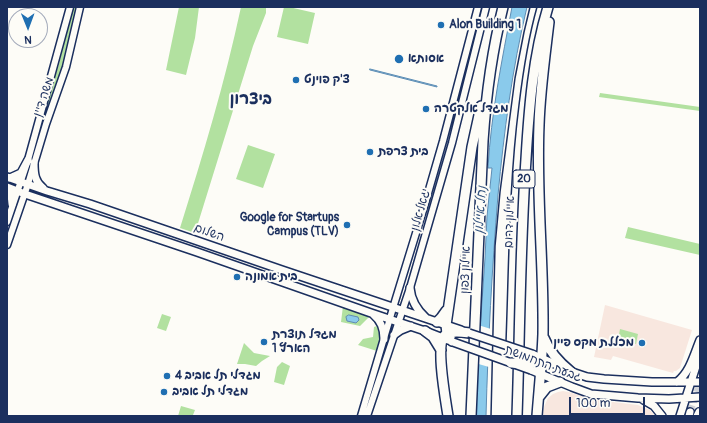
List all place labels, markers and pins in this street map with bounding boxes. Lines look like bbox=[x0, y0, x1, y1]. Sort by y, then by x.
place label: Alon Building 1 bbox=[449, 18, 521, 32]
marker: Alon Building 1 bbox=[436, 20, 446, 30]
place label: אסותא bbox=[408, 52, 444, 66]
marker: אסותא bbox=[393, 53, 405, 65]
place label: צ'ק פוינט bbox=[304, 73, 350, 87]
marker: צ'ק פוינט bbox=[291, 75, 301, 85]
place label: מגדל אלקטרה bbox=[434, 102, 509, 116]
marker: מגדל אלקטרה bbox=[421, 104, 431, 114]
place label: בית צרפת bbox=[378, 145, 428, 159]
marker: בית צרפת bbox=[365, 147, 375, 157]
place label: Google for Startups Campus (TLV) bbox=[240, 211, 339, 239]
marker: Google for Startups Campus (TLV) bbox=[342, 220, 352, 230]
place label: בית אמונה bbox=[245, 270, 298, 284]
marker: בית אמונה bbox=[232, 272, 242, 282]
place label: מגדל תוצרת הארץ 1 bbox=[272, 328, 337, 356]
place label: מכללת מקס פיין bbox=[553, 336, 634, 350]
marker: מגדל תוצרת הארץ 1 bbox=[259, 337, 269, 347]
marker: מכללת מקס פיין bbox=[637, 338, 647, 348]
place label: מגדלי תל אביב 4 bbox=[175, 369, 261, 383]
marker: מגדלי תל אביב 4 bbox=[162, 371, 172, 381]
place label: מגדלי תל אביב bbox=[172, 385, 248, 399]
marker: מגדלי תל אביב bbox=[159, 387, 169, 397]

